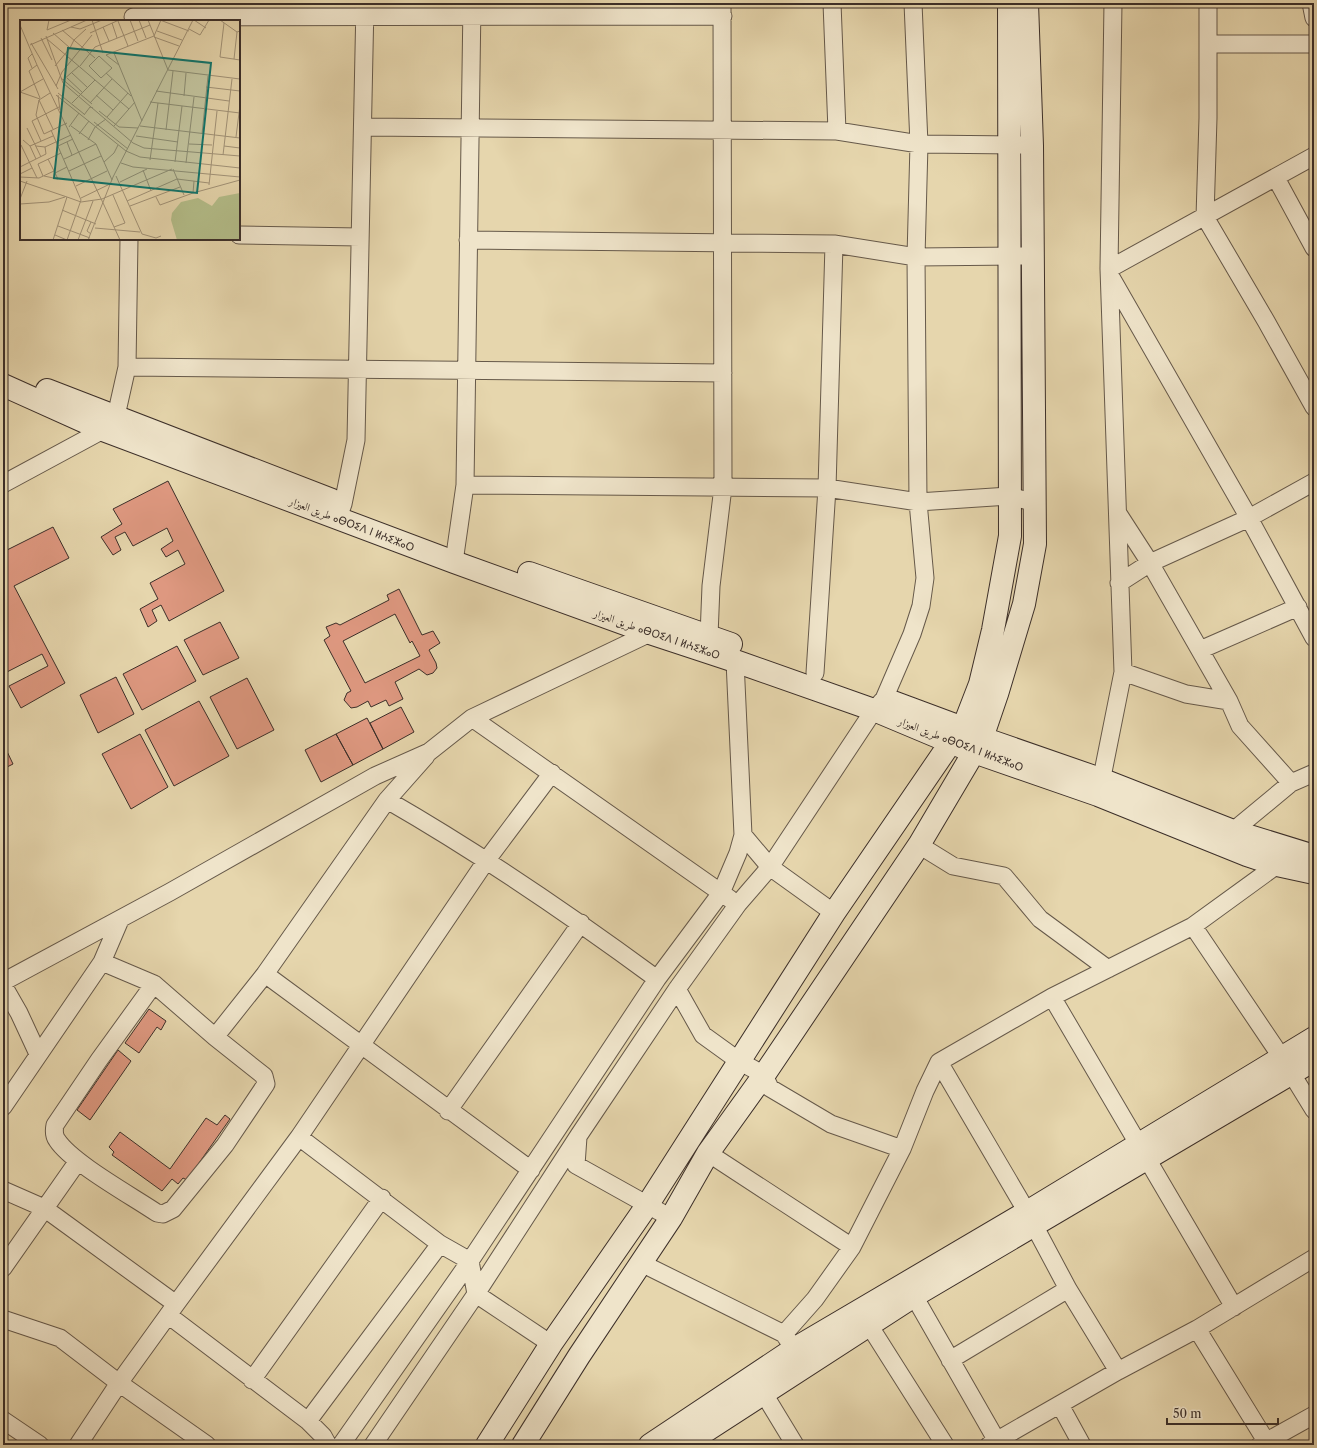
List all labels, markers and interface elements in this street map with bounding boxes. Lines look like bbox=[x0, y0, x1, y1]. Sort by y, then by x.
inset map bbox=[20, 20, 240, 240]
street label: طريق العيزار ⴰⴱⵔⵉⴷ ⵏ ⵍⵄⵉⵣⴰⵔ bbox=[286, 493, 416, 555]
street label: طريق العيزار ⴰⴱⵔⵉⴷ ⵏ ⵍⵄⵉⵣⴰⵔ bbox=[591, 605, 722, 663]
street label: طريق العيزار ⴰⴱⵔⵉⴷ ⵏ ⵍⵄⵉⵣⴰⵔ bbox=[895, 713, 1025, 775]
scale bar bbox=[1167, 1400, 1278, 1426]
text: 50 m bbox=[1173, 1406, 1202, 1421]

